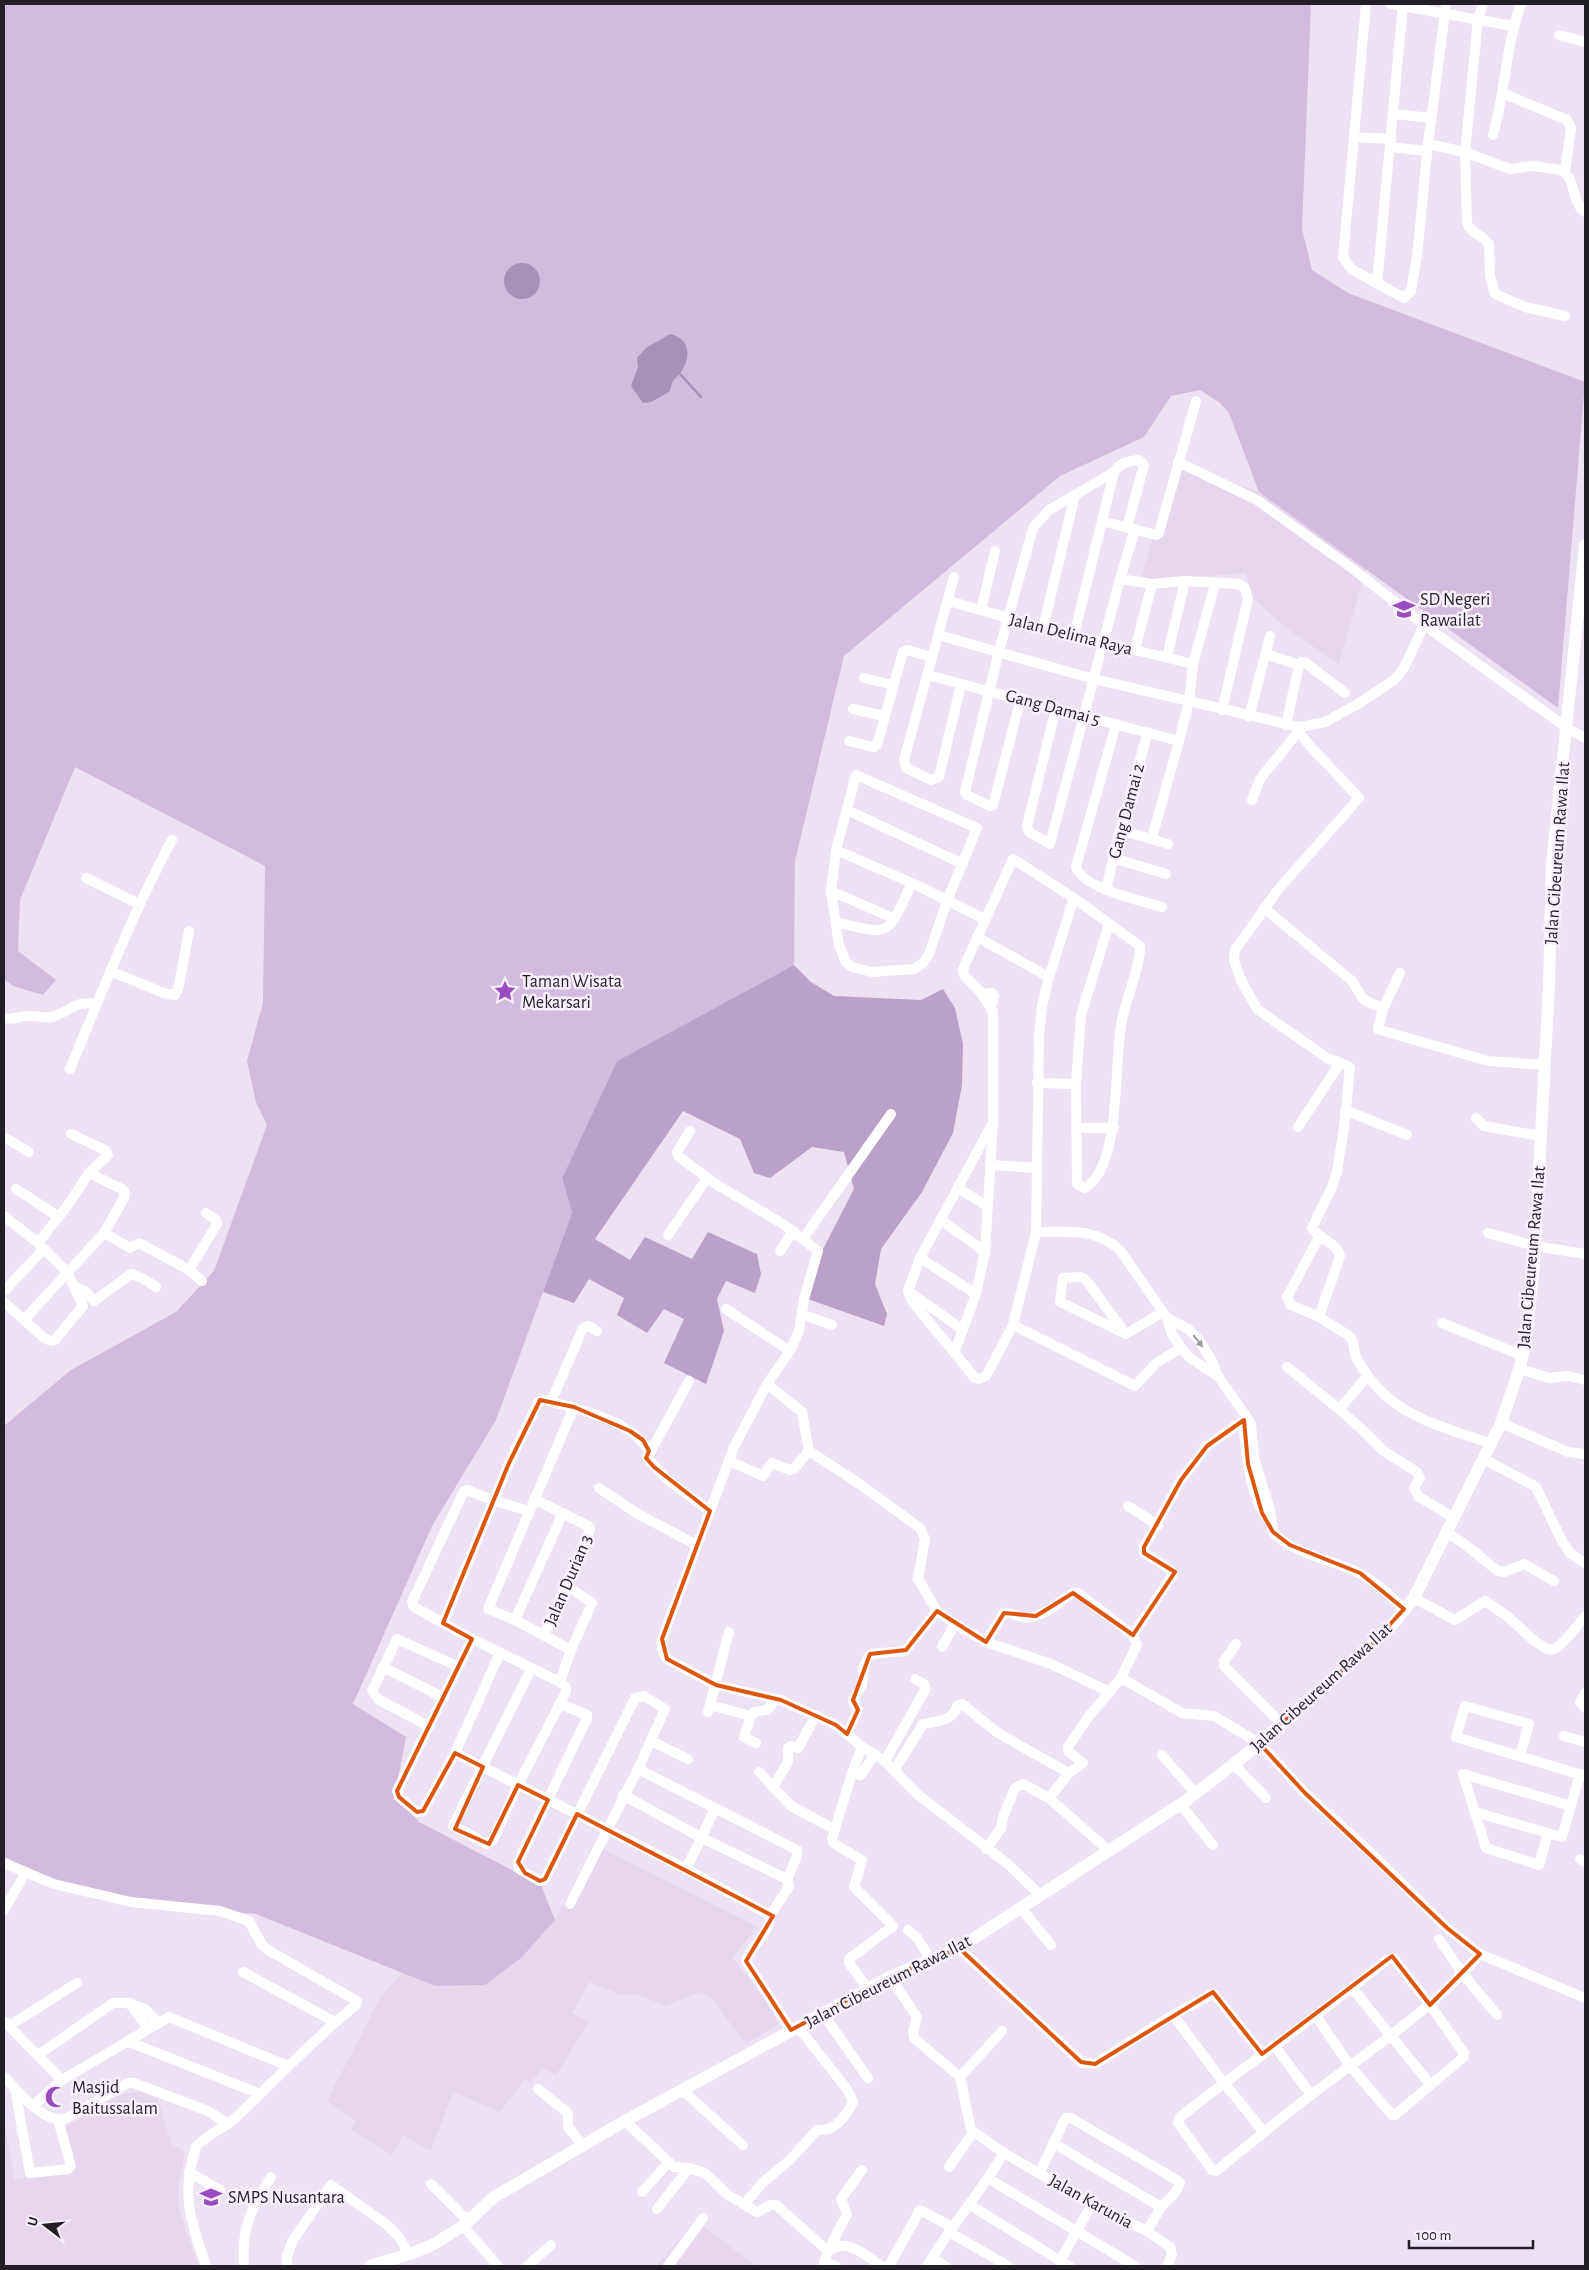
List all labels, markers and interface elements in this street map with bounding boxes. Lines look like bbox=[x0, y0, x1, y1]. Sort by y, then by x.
place label: SD Negeri Rawailat bbox=[1420, 591, 1490, 630]
school or university icon: SD Negeri Rawailat bbox=[1391, 596, 1417, 622]
street label: Jalan Delima Raya bbox=[1007, 611, 1134, 659]
street label: Gang Damai 5 bbox=[1004, 687, 1102, 729]
street label: Jalan Cibeureum Rawa Ilat bbox=[1543, 761, 1573, 945]
street label: Gang Damai 2 bbox=[1106, 762, 1148, 861]
place label: Taman Wisata Mekarsari bbox=[522, 973, 622, 1012]
place icon: Taman Wisata Mekarsari bbox=[492, 978, 518, 1004]
street label: Jalan Cibeureum Rawa Ilat bbox=[1515, 1165, 1549, 1349]
one-way arrow bbox=[1193, 1334, 1204, 1347]
street label: Jalan Durian 3 bbox=[542, 1532, 596, 1629]
street label: Jalan Cibeureum Rawa Ilat bbox=[1248, 1620, 1396, 1756]
street label: Jalan Cibeureum Rawa Ilat bbox=[803, 1932, 974, 2032]
place label: Masjid Baitussalam bbox=[72, 2079, 158, 2118]
mosque icon: Masjid Baitussalam bbox=[43, 2084, 69, 2110]
street label: Jalan Karunia bbox=[1046, 2171, 1136, 2232]
school or university icon: SMPS Nusantara bbox=[198, 2184, 224, 2210]
place label: SMPS Nusantara bbox=[228, 2189, 345, 2207]
north arrow bbox=[20, 2200, 70, 2250]
text: U bbox=[26, 2215, 41, 2228]
scale bar bbox=[1409, 2218, 1533, 2250]
text: 100 m bbox=[1416, 2228, 1451, 2243]

